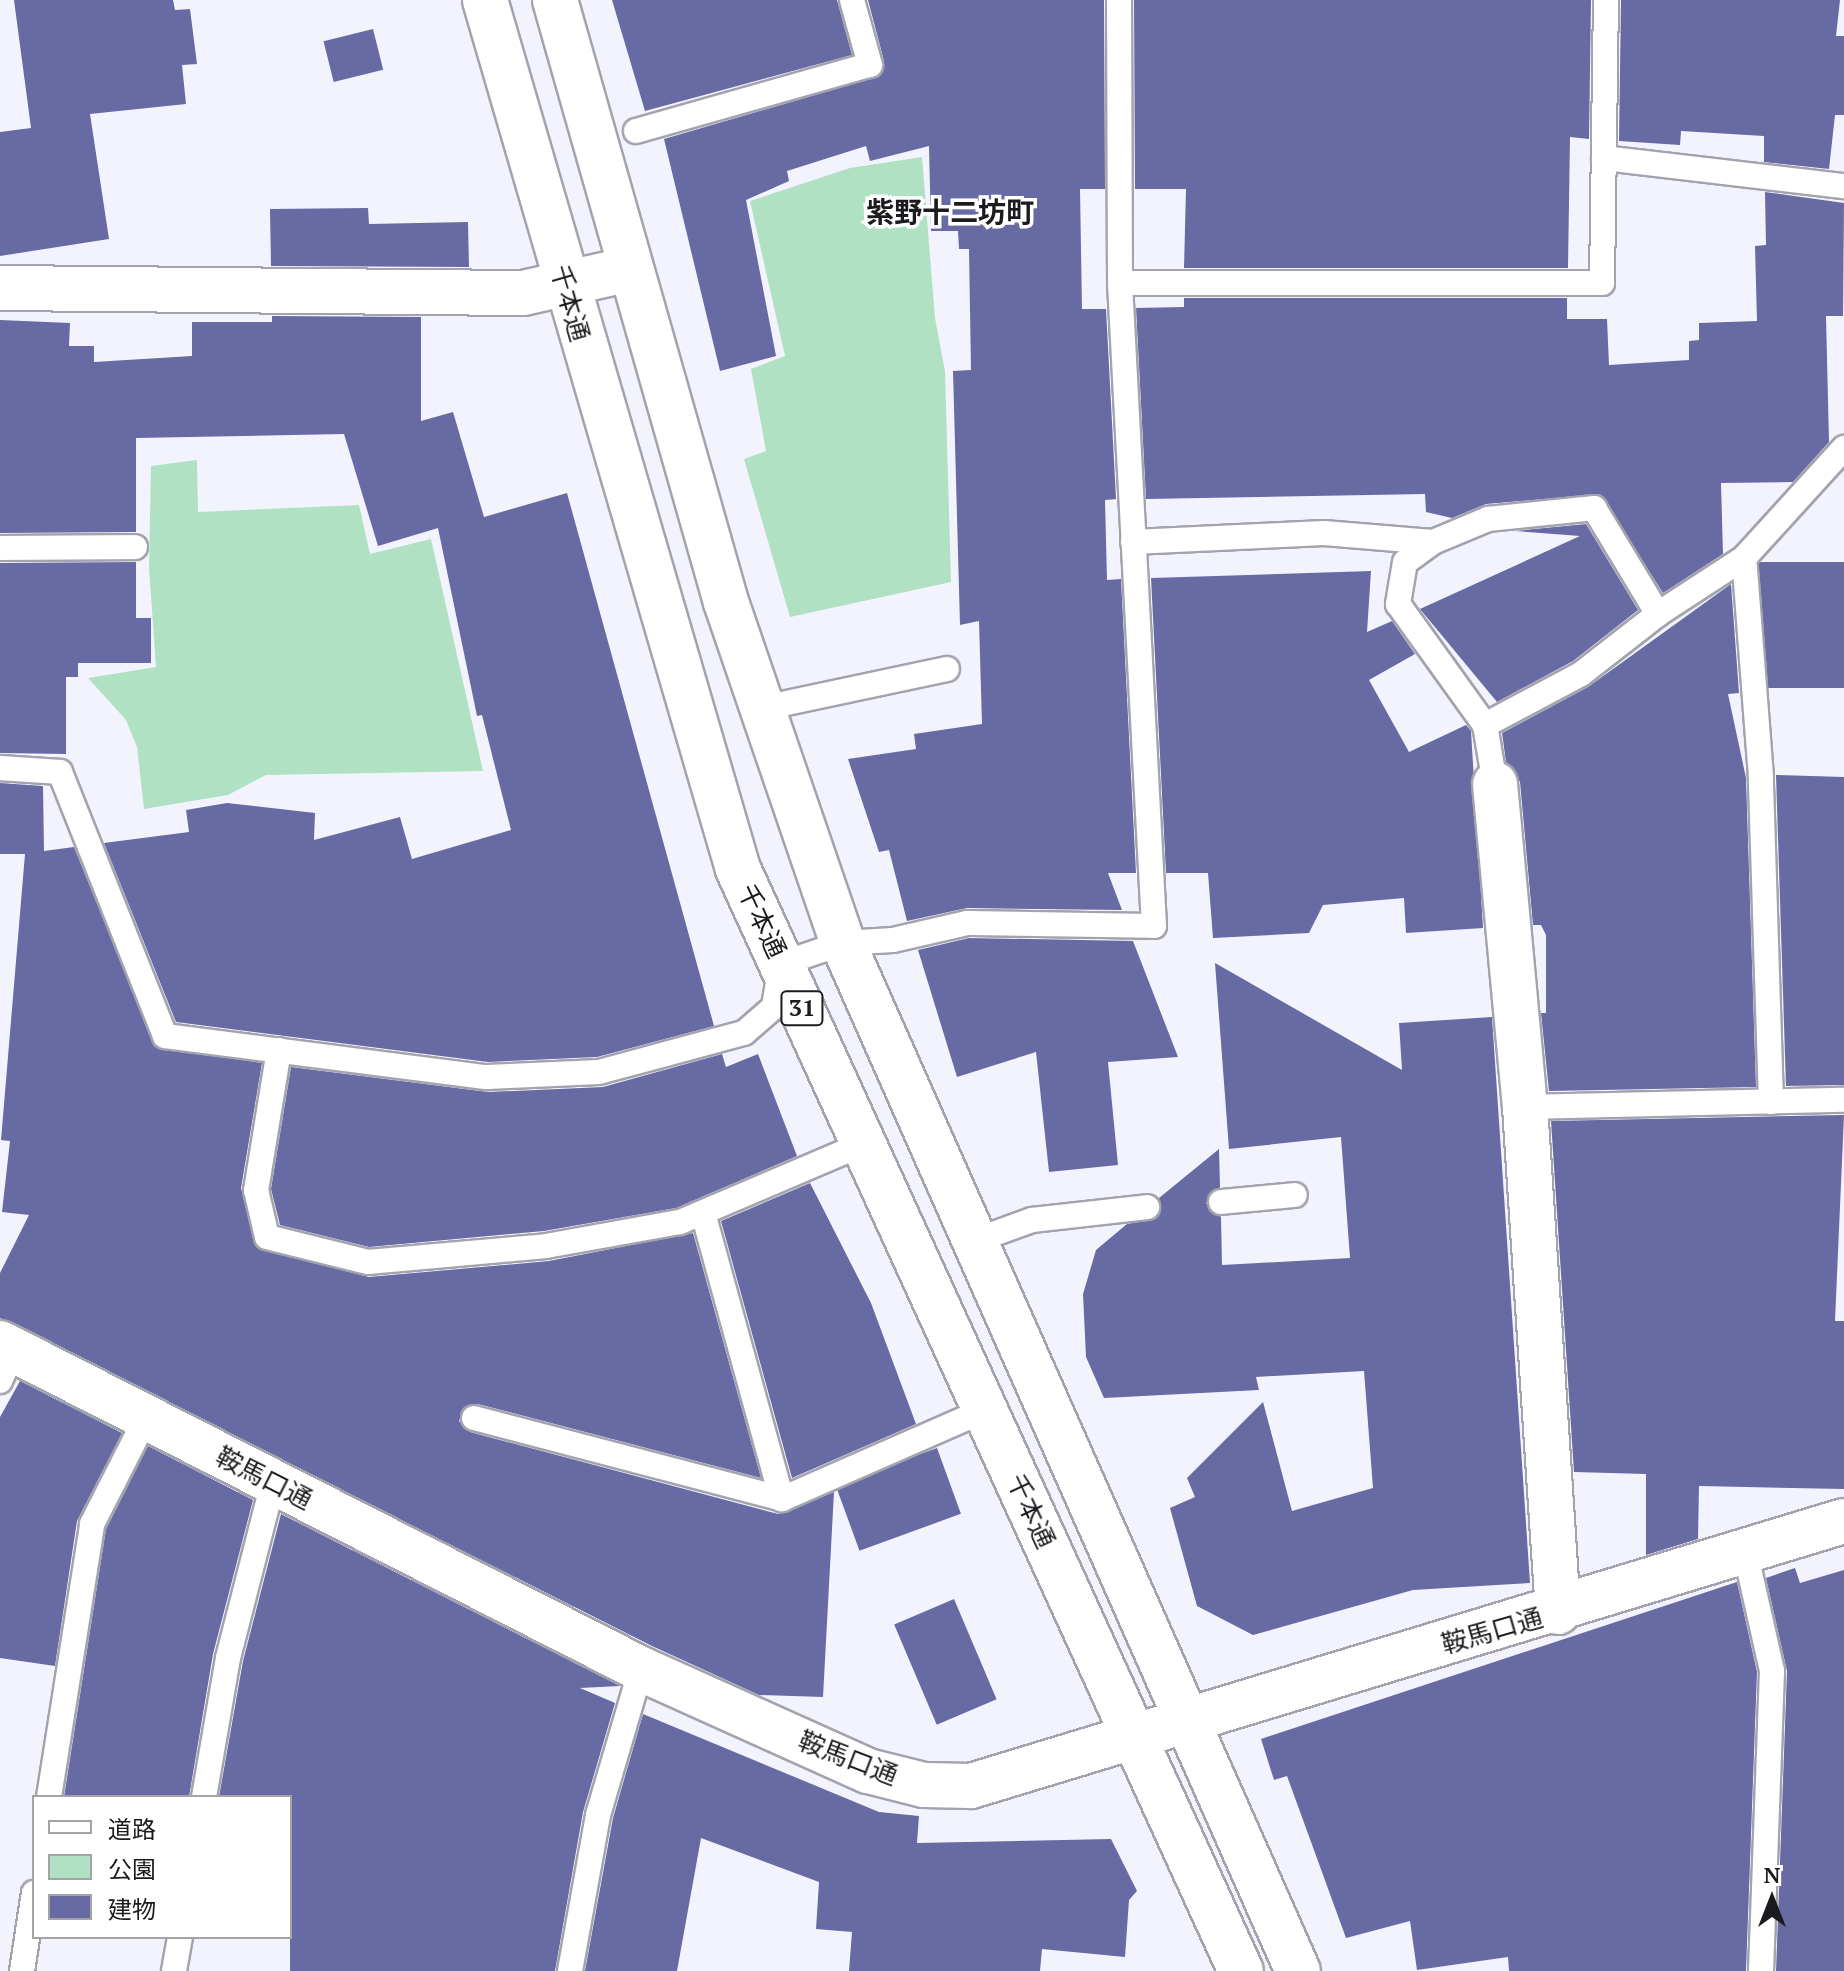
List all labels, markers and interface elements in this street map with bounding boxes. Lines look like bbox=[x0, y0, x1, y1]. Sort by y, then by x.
district label: 紫野十二坊町 bbox=[866, 195, 1034, 229]
street label: 千本通 bbox=[544, 261, 596, 345]
street label: 千本通 bbox=[731, 879, 793, 963]
road number: 31 bbox=[780, 988, 824, 1028]
street label: 鞍馬口通 bbox=[211, 1440, 317, 1516]
street label: 千本通 bbox=[1000, 1469, 1062, 1553]
street label: 鞍馬口通 bbox=[1438, 1602, 1546, 1660]
street label: 鞍馬口通 bbox=[794, 1725, 902, 1791]
legend bbox=[32, 1795, 292, 1939]
text: 道路 bbox=[108, 1813, 156, 1845]
text: 公園 bbox=[108, 1853, 156, 1885]
north arrow bbox=[1732, 1859, 1812, 1939]
text: N bbox=[1764, 1860, 1780, 1889]
text: 建物 bbox=[108, 1893, 156, 1925]

